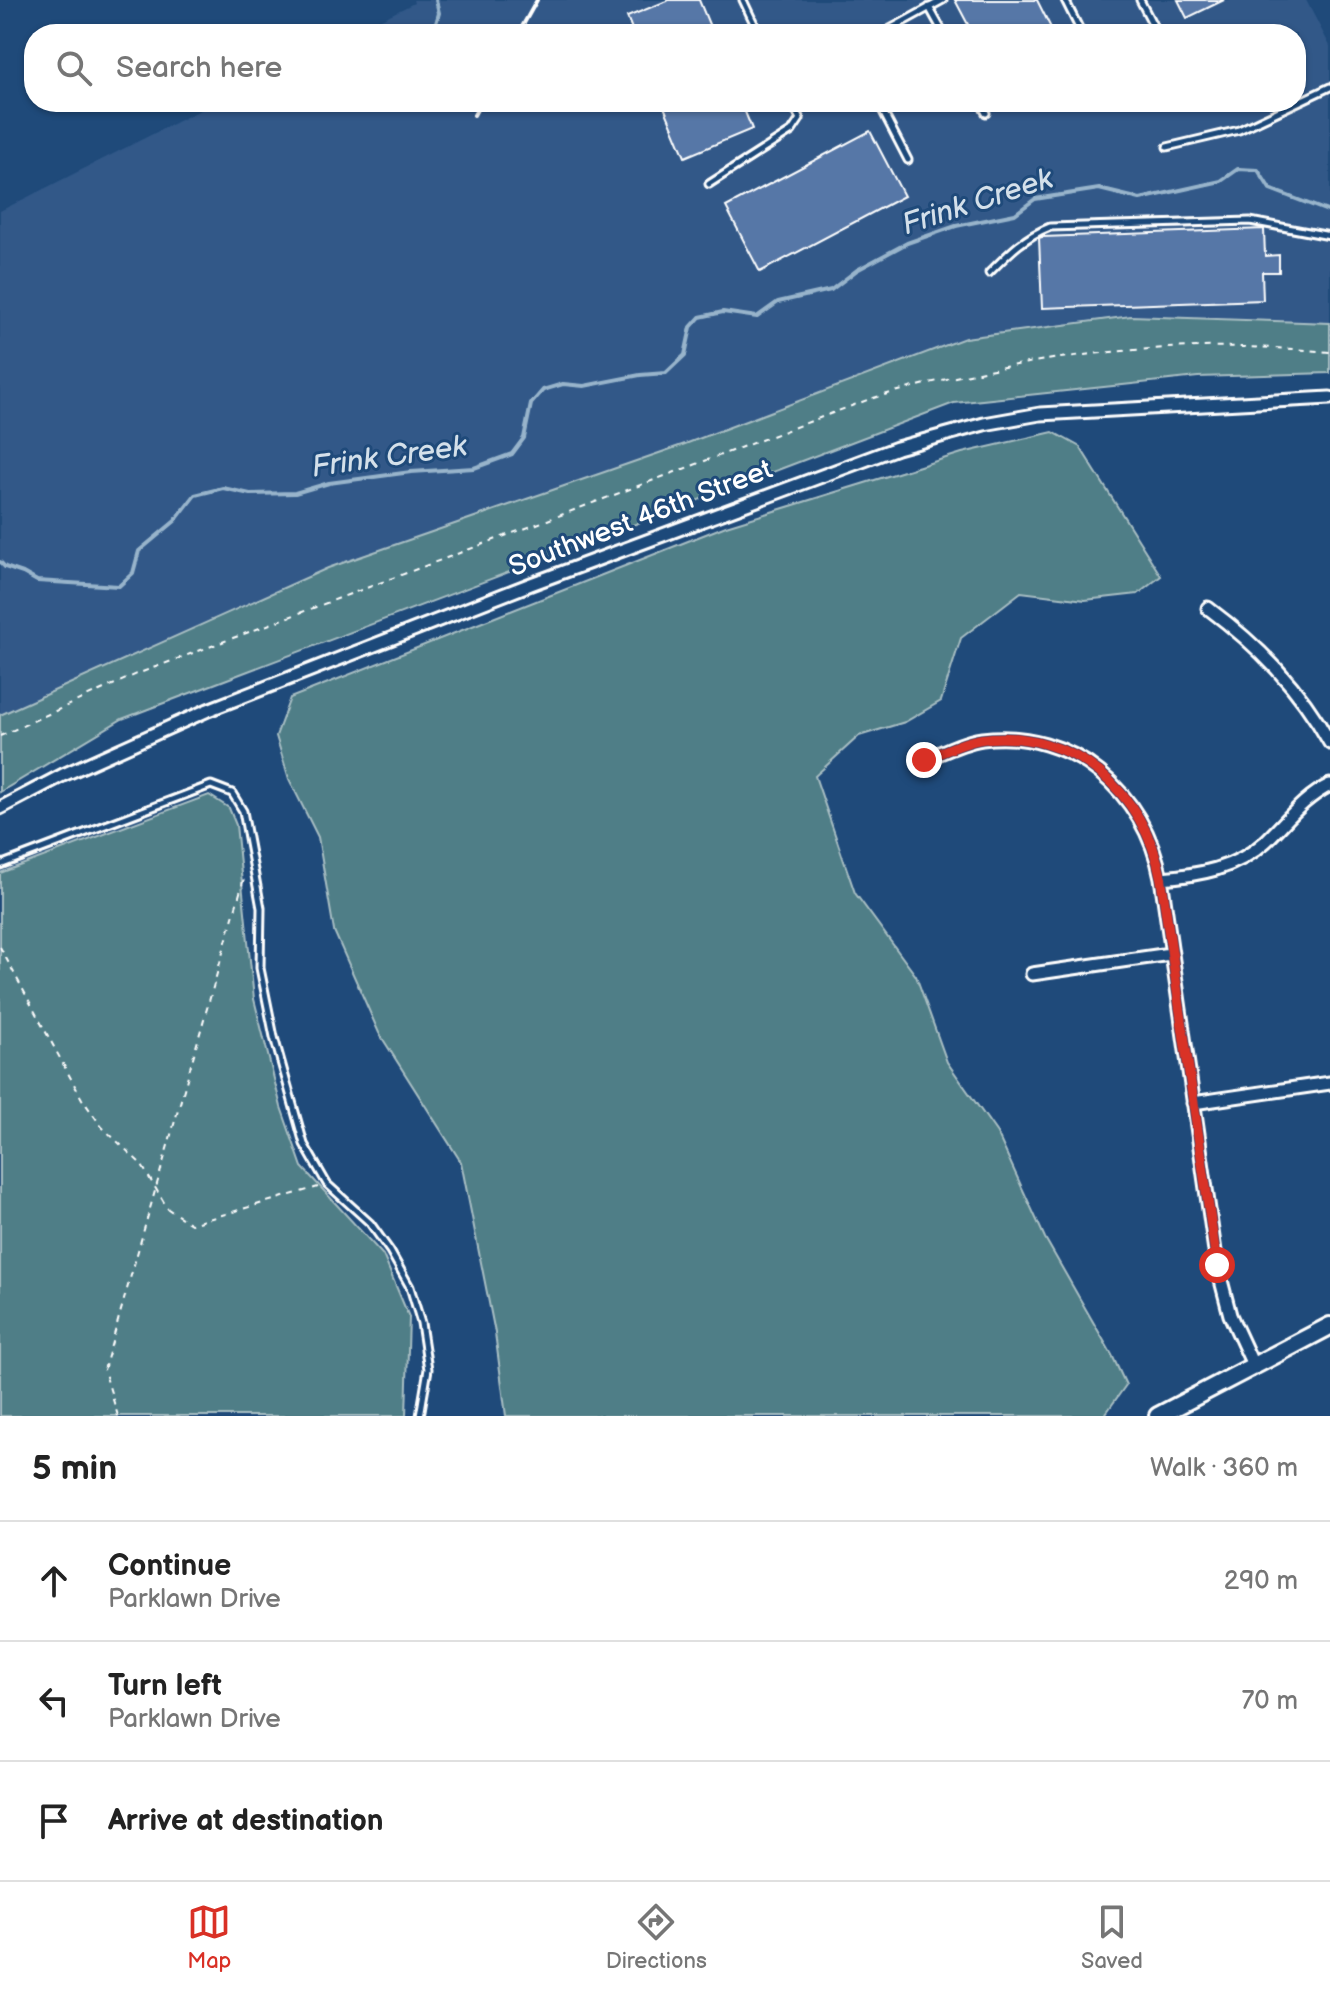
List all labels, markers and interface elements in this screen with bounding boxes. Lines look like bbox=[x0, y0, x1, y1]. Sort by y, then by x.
search box bbox=[24, 24, 1306, 112]
icon: search bbox=[52, 46, 96, 90]
text: Search here bbox=[116, 50, 282, 86]
water label: Frink Creek bbox=[897, 160, 1058, 243]
water label: Frink Creek bbox=[309, 428, 470, 486]
street label: Southwest 46th Street bbox=[504, 453, 777, 584]
route end bbox=[906, 742, 942, 778]
route start bbox=[1199, 1247, 1235, 1283]
text: 5 min bbox=[32, 1448, 117, 1489]
text: Walk · 360 m bbox=[1150, 1453, 1298, 1484]
text: Continue bbox=[108, 1548, 231, 1584]
icon: ahead bbox=[32, 1559, 76, 1603]
text: 290 m bbox=[1224, 1566, 1298, 1597]
text: Parklawn Drive bbox=[108, 1584, 281, 1615]
text: Turn left bbox=[108, 1668, 222, 1704]
icon: left bbox=[32, 1679, 76, 1723]
text: 70 m bbox=[1241, 1686, 1298, 1717]
text: Parklawn Drive bbox=[108, 1704, 281, 1735]
icon: arrive bbox=[32, 1799, 76, 1843]
text: Arrive at destination bbox=[108, 1803, 384, 1839]
tab: Map bbox=[187, 1900, 231, 1975]
tab: Directions bbox=[606, 1900, 707, 1975]
tab: Saved bbox=[1081, 1900, 1143, 1975]

